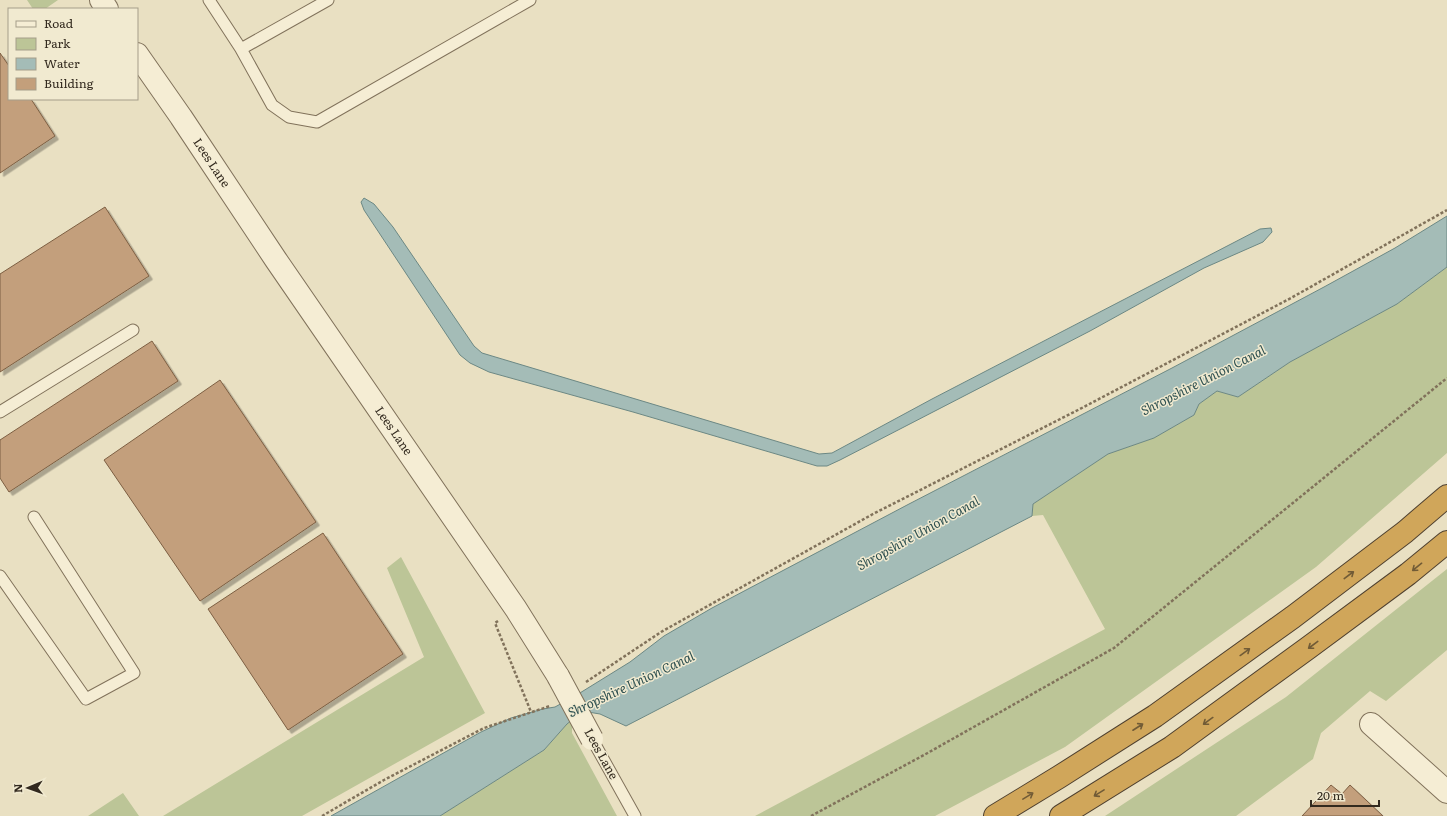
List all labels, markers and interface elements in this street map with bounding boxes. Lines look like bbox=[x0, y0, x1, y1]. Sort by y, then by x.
legend bbox=[8, 8, 138, 100]
text: Road bbox=[44, 14, 74, 32]
text: Park bbox=[44, 34, 71, 52]
text: Water bbox=[44, 54, 80, 72]
text: Building bbox=[44, 74, 94, 92]
street label: Lees Lane bbox=[189, 134, 235, 191]
water label: Shropshire Union Canal bbox=[1137, 340, 1269, 419]
street label: Lees Lane bbox=[371, 402, 418, 459]
water label: Shropshire Union Canal bbox=[853, 491, 983, 574]
one-way arrow bbox=[1411, 562, 1422, 571]
one-way arrow bbox=[1343, 570, 1354, 579]
one-way arrow bbox=[1308, 641, 1319, 649]
water label: Shropshire Union Canal bbox=[564, 646, 697, 721]
one-way arrow bbox=[1239, 648, 1250, 656]
one-way arrow bbox=[1202, 717, 1213, 725]
one-way arrow bbox=[1132, 723, 1143, 731]
street label: Lees Lane bbox=[580, 725, 623, 782]
north arrow bbox=[8, 768, 48, 808]
scale bar bbox=[1311, 782, 1379, 808]
text: N bbox=[9, 783, 25, 793]
text: 20 m bbox=[1317, 786, 1344, 804]
one-way arrow bbox=[1093, 789, 1105, 797]
one-way arrow bbox=[1022, 792, 1033, 800]

